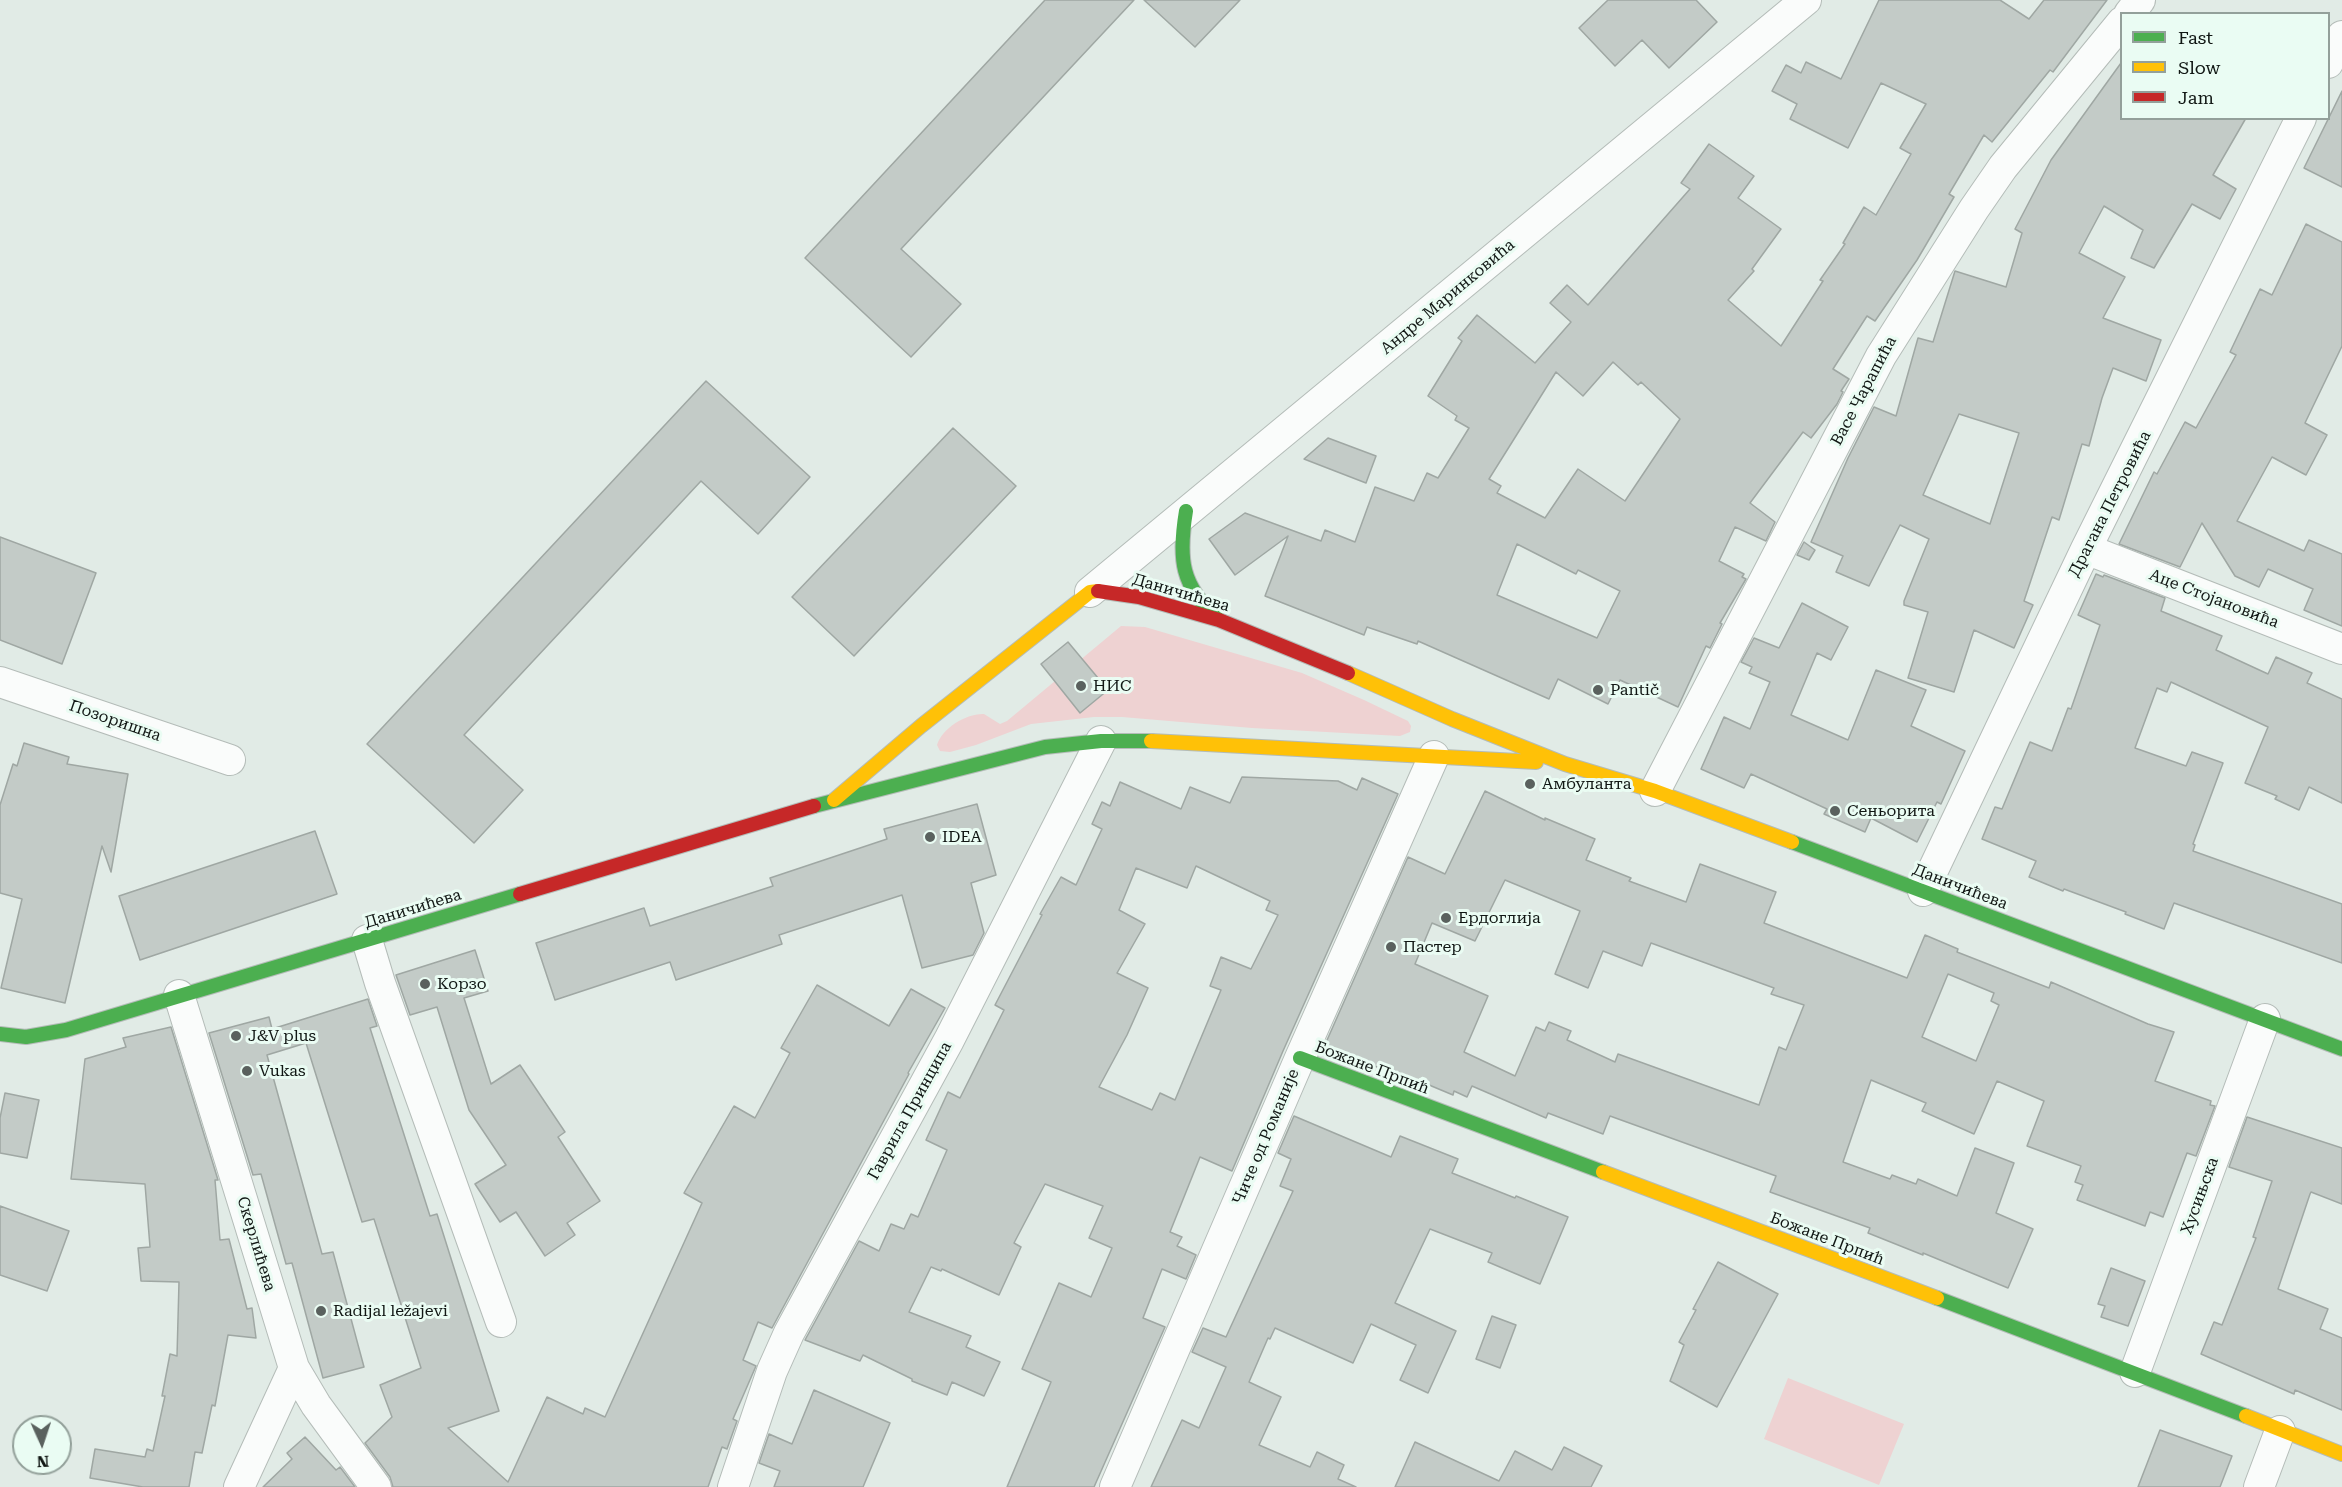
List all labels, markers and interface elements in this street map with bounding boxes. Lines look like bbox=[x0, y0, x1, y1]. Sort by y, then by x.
legend bbox=[2120, 12, 2330, 120]
text: Fast bbox=[2178, 27, 2213, 48]
text: Slow bbox=[2178, 57, 2220, 78]
text: Jam bbox=[2178, 87, 2214, 108]
street label: Андре Маринковића bbox=[1377, 235, 1519, 359]
street label: Васе Чарапића bbox=[1827, 333, 1901, 449]
street label: Драгана Петровића bbox=[2065, 428, 2155, 580]
street label: Аце Стојановића bbox=[2147, 565, 2281, 633]
street label: Даничићева bbox=[1130, 570, 1232, 616]
place label: НИС bbox=[1093, 676, 1131, 696]
marker: НИС bbox=[1074, 679, 1088, 693]
place label: Pantič bbox=[1610, 680, 1659, 700]
marker: Pantič bbox=[1591, 683, 1605, 697]
street label: Позоришна bbox=[67, 696, 163, 746]
place label: Амбуланта bbox=[1542, 774, 1631, 794]
marker: Амбуланта bbox=[1523, 777, 1537, 791]
place label: Сеньорита bbox=[1847, 801, 1935, 821]
marker: Сеньорита bbox=[1828, 804, 1842, 818]
place label: IDEA bbox=[942, 827, 982, 847]
marker: IDEA bbox=[923, 830, 937, 844]
street label: Даничићева bbox=[1910, 860, 2010, 914]
street label: Даничићева bbox=[362, 885, 464, 933]
place label: Ердоглија bbox=[1458, 908, 1541, 928]
marker: Ердоглија bbox=[1439, 911, 1453, 925]
place label: Пастер bbox=[1403, 937, 1462, 957]
marker: Пастер bbox=[1384, 940, 1398, 954]
place label: Корзо bbox=[437, 974, 487, 994]
marker: Корзо bbox=[418, 977, 432, 991]
place label: J&V plus bbox=[248, 1026, 316, 1046]
marker: J&V plus bbox=[229, 1029, 243, 1043]
street label: Божане Прпић bbox=[1312, 1037, 1432, 1099]
street label: Гаврила Принципа bbox=[864, 1038, 956, 1184]
place label: Vukas bbox=[259, 1061, 306, 1081]
marker: Vukas bbox=[240, 1064, 254, 1078]
street label: Чиче од Романије bbox=[1229, 1066, 1303, 1208]
street label: Хусињска bbox=[2177, 1155, 2223, 1237]
street label: Скерлићева bbox=[232, 1194, 280, 1294]
street label: Божане Прпић bbox=[1767, 1208, 1887, 1270]
place label: Radijal ležajevi bbox=[333, 1301, 448, 1321]
marker: Radijal ležajevi bbox=[314, 1304, 328, 1318]
north arrow bbox=[12, 1415, 72, 1475]
text: N bbox=[36, 1452, 50, 1471]

